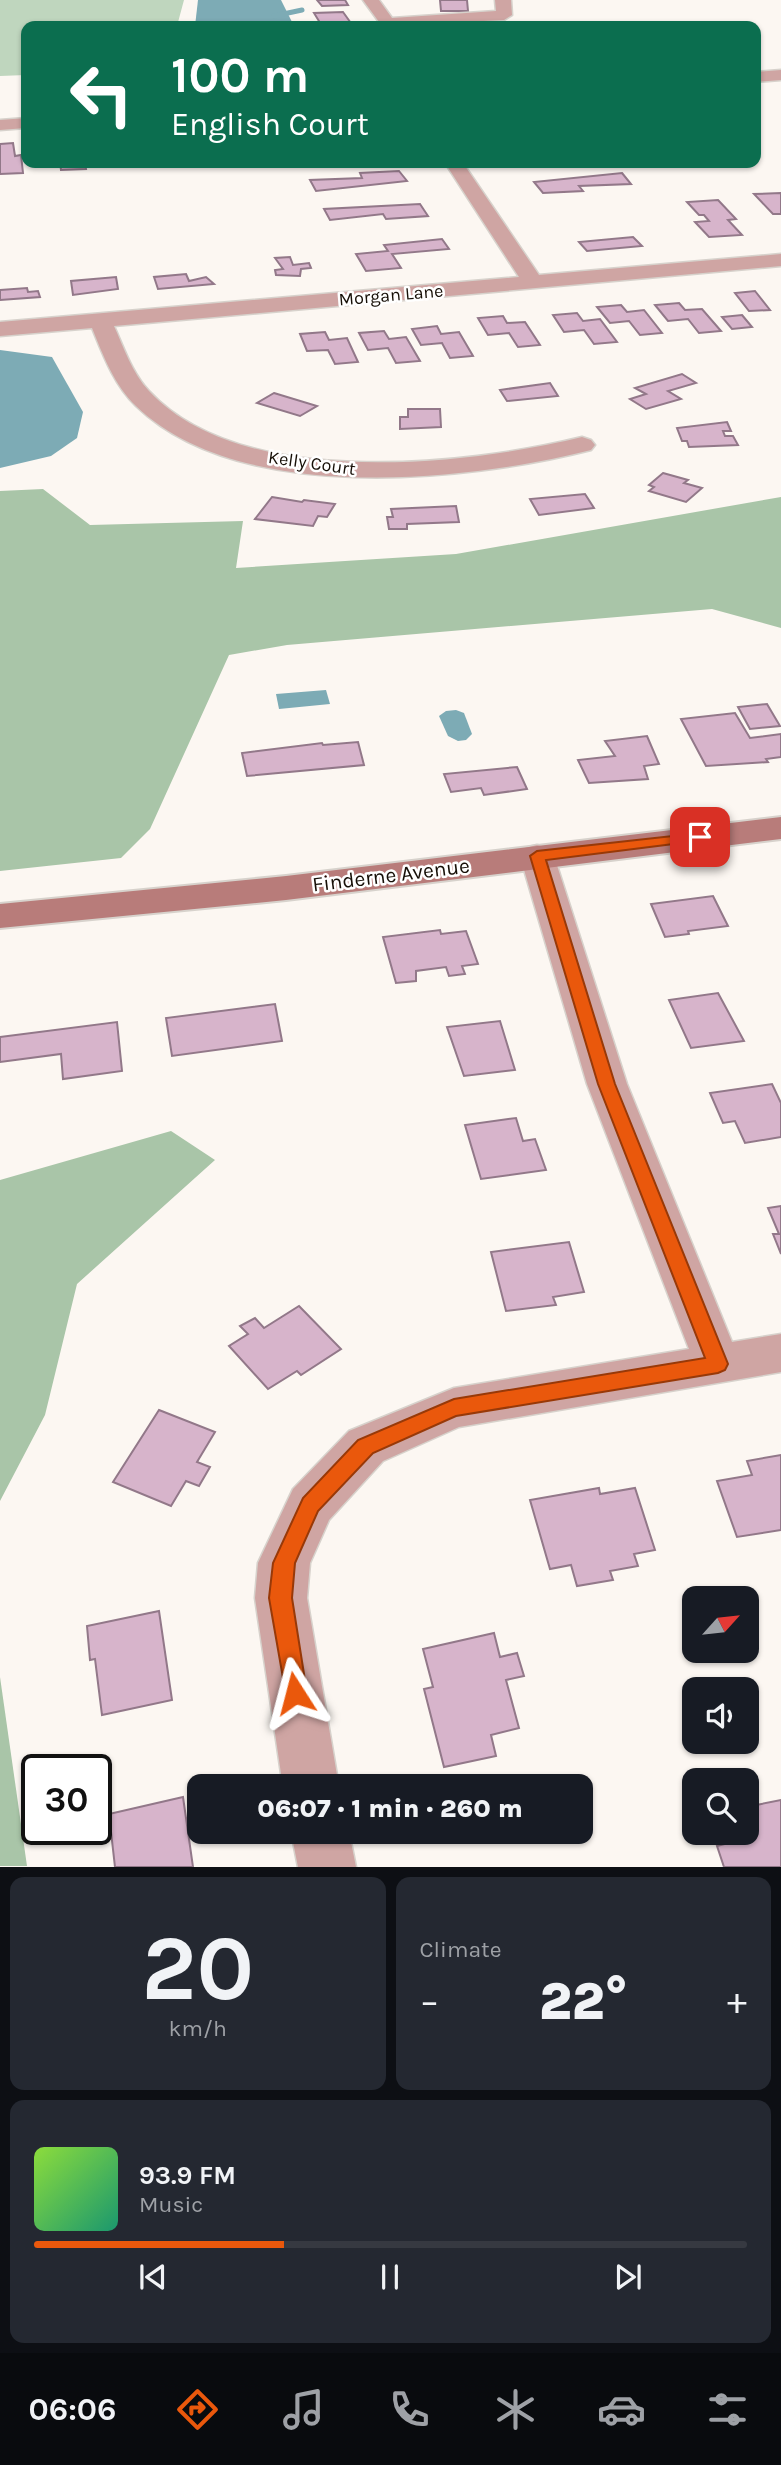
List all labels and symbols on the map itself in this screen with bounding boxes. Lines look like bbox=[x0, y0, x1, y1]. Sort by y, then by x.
street label: Morgan Lane bbox=[338, 279, 444, 311]
street label: Kelly Court bbox=[267, 446, 357, 480]
pin bbox=[670, 807, 730, 867]
street label: Finderne Avenue bbox=[311, 853, 471, 897]
north arrow bbox=[682, 1586, 760, 1662]
position arrow bbox=[258, 1656, 332, 1730]
speed limit sign: 30 bbox=[21, 1754, 112, 1845]

